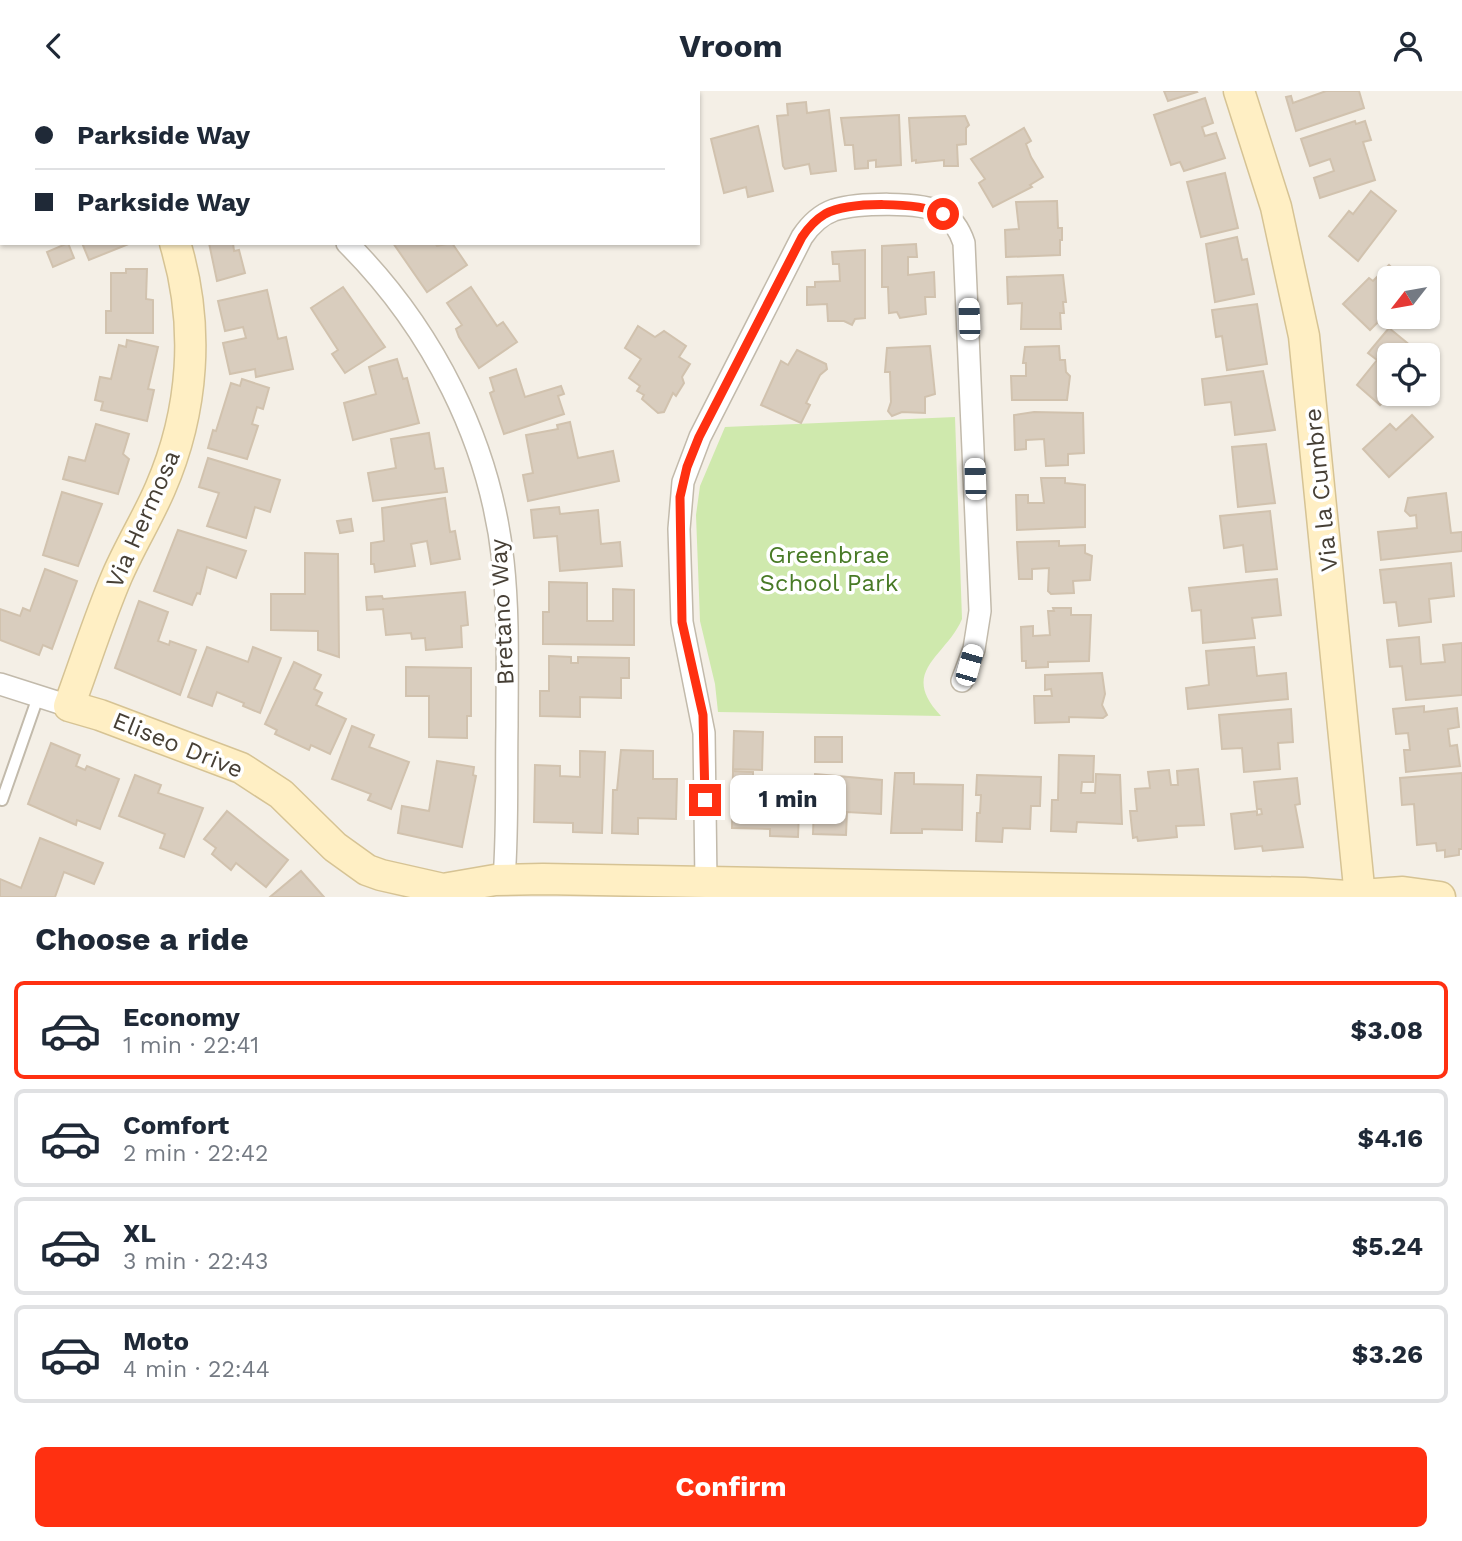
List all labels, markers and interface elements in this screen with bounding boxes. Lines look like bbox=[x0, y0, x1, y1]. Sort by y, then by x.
icon: back bbox=[35, 27, 73, 65]
text: Vroom bbox=[679, 27, 783, 65]
icon: person bbox=[1389, 27, 1427, 65]
text: Parkside Way bbox=[77, 120, 250, 150]
text: Parkside Way bbox=[77, 187, 250, 217]
route start bbox=[927, 198, 959, 230]
north arrow bbox=[1377, 266, 1440, 329]
map controls bbox=[1377, 266, 1440, 406]
car bbox=[958, 298, 981, 340]
button: locate bbox=[1377, 343, 1440, 406]
street label: Via la Cumbre bbox=[1298, 407, 1344, 573]
street label: Via Hermosa bbox=[100, 446, 186, 592]
car bbox=[964, 458, 987, 500]
street label: Bretano Way bbox=[484, 538, 520, 686]
park label: Greenbrae School Park bbox=[760, 541, 899, 597]
car bbox=[954, 642, 985, 688]
street label: Eliseo Drive bbox=[109, 706, 247, 784]
callout: 1 min bbox=[730, 775, 845, 825]
route end bbox=[689, 784, 721, 816]
text: 1 min bbox=[758, 786, 818, 813]
text: Choose a ride bbox=[35, 920, 249, 958]
icon: car bbox=[39, 999, 102, 1062]
text: Economy bbox=[123, 1002, 240, 1032]
text: $3.08 bbox=[1351, 1015, 1423, 1045]
text: 1 min · 22:41 bbox=[123, 1032, 259, 1059]
icon: car bbox=[39, 1107, 102, 1170]
text: Comfort bbox=[123, 1110, 229, 1140]
text: $4.16 bbox=[1358, 1123, 1423, 1153]
text: 2 min · 22:42 bbox=[123, 1140, 269, 1167]
icon: car bbox=[39, 1215, 102, 1278]
text: XL bbox=[123, 1218, 156, 1248]
text: $5.24 bbox=[1352, 1231, 1423, 1261]
text: 3 min · 22:43 bbox=[123, 1248, 269, 1275]
icon: car bbox=[39, 1323, 102, 1386]
text: Moto bbox=[123, 1326, 189, 1356]
text: $3.26 bbox=[1352, 1339, 1423, 1369]
text: 4 min · 22:44 bbox=[123, 1356, 270, 1383]
button: Confirm bbox=[35, 1447, 1427, 1527]

